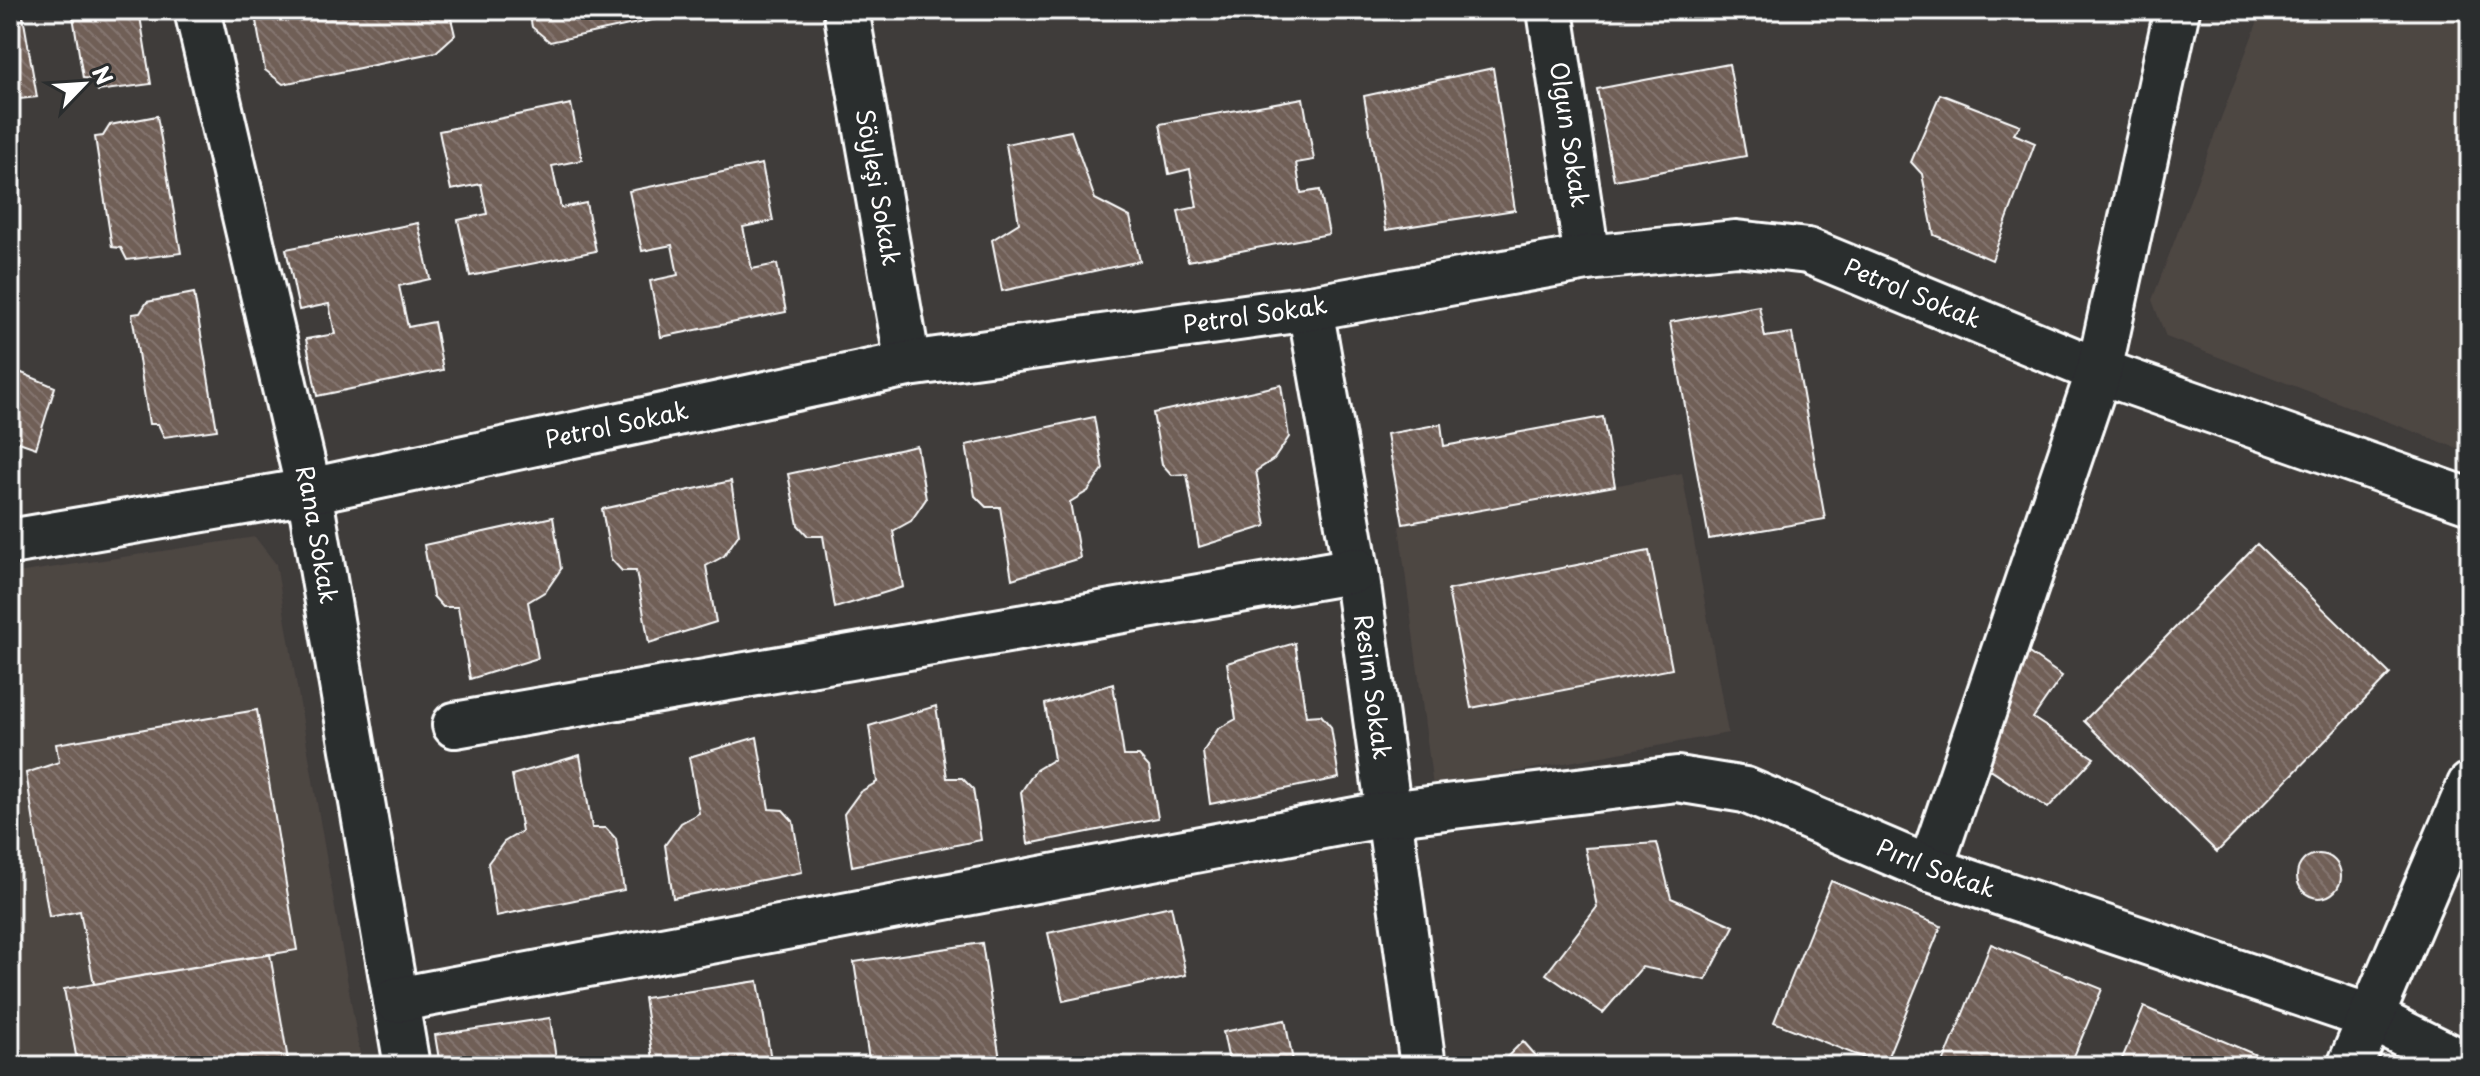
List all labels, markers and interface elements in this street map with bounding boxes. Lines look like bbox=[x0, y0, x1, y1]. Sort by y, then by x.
north arrow bbox=[44, 44, 124, 124]
street label: Olgun Sokak bbox=[1542, 59, 1599, 210]
text: N bbox=[85, 60, 122, 90]
street label: Söyleşi Sokak bbox=[848, 106, 910, 268]
street label: Petrol Sokak bbox=[1839, 248, 1987, 337]
street label: Petrol Sokak bbox=[1180, 285, 1330, 342]
street label: Petrol Sokak bbox=[542, 391, 692, 456]
street label: Rana Sokak bbox=[288, 461, 348, 606]
street label: Resim Sokak bbox=[1346, 612, 1401, 762]
street label: Pırıl Sokak bbox=[1871, 828, 2001, 906]

